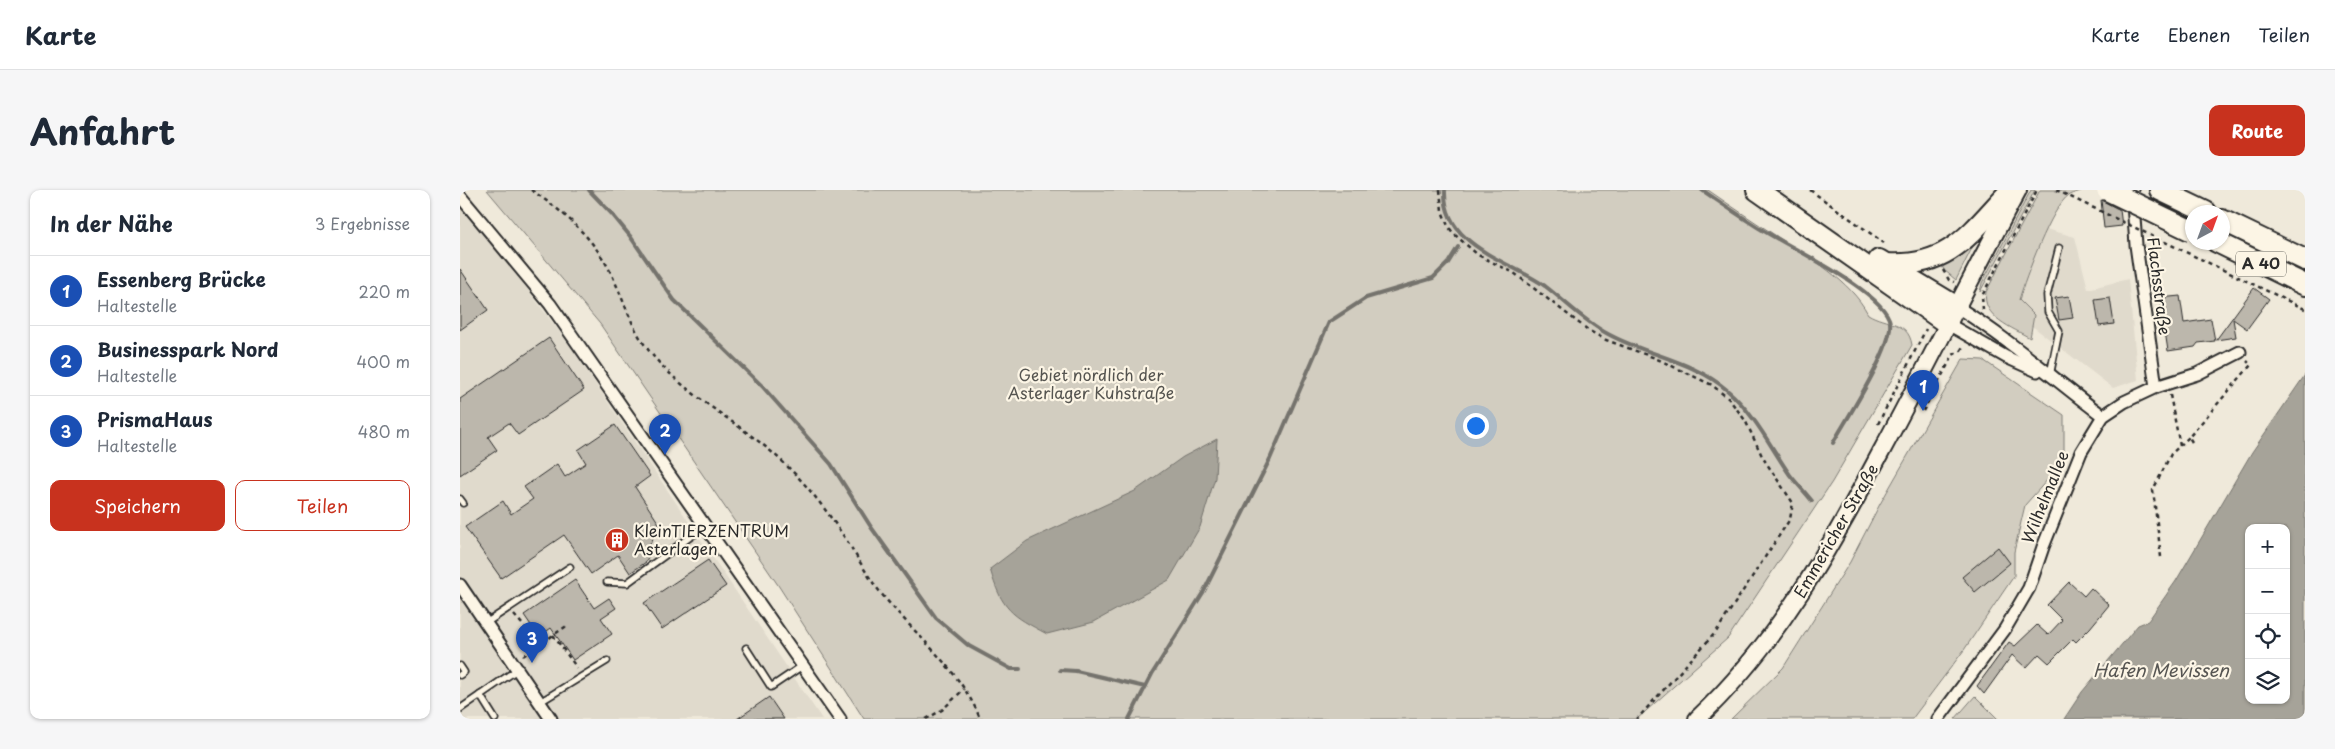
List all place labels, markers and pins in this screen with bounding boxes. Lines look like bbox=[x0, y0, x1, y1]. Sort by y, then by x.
pin: 1 bbox=[1907, 370, 1939, 411]
pin: 2 bbox=[649, 414, 681, 455]
place label: KleinTIERZENTRUM Asterlagen bbox=[634, 518, 789, 560]
building icon: KleinTIERZENTRUM Asterlagen bbox=[604, 527, 630, 553]
pin: 3 bbox=[516, 622, 548, 663]

